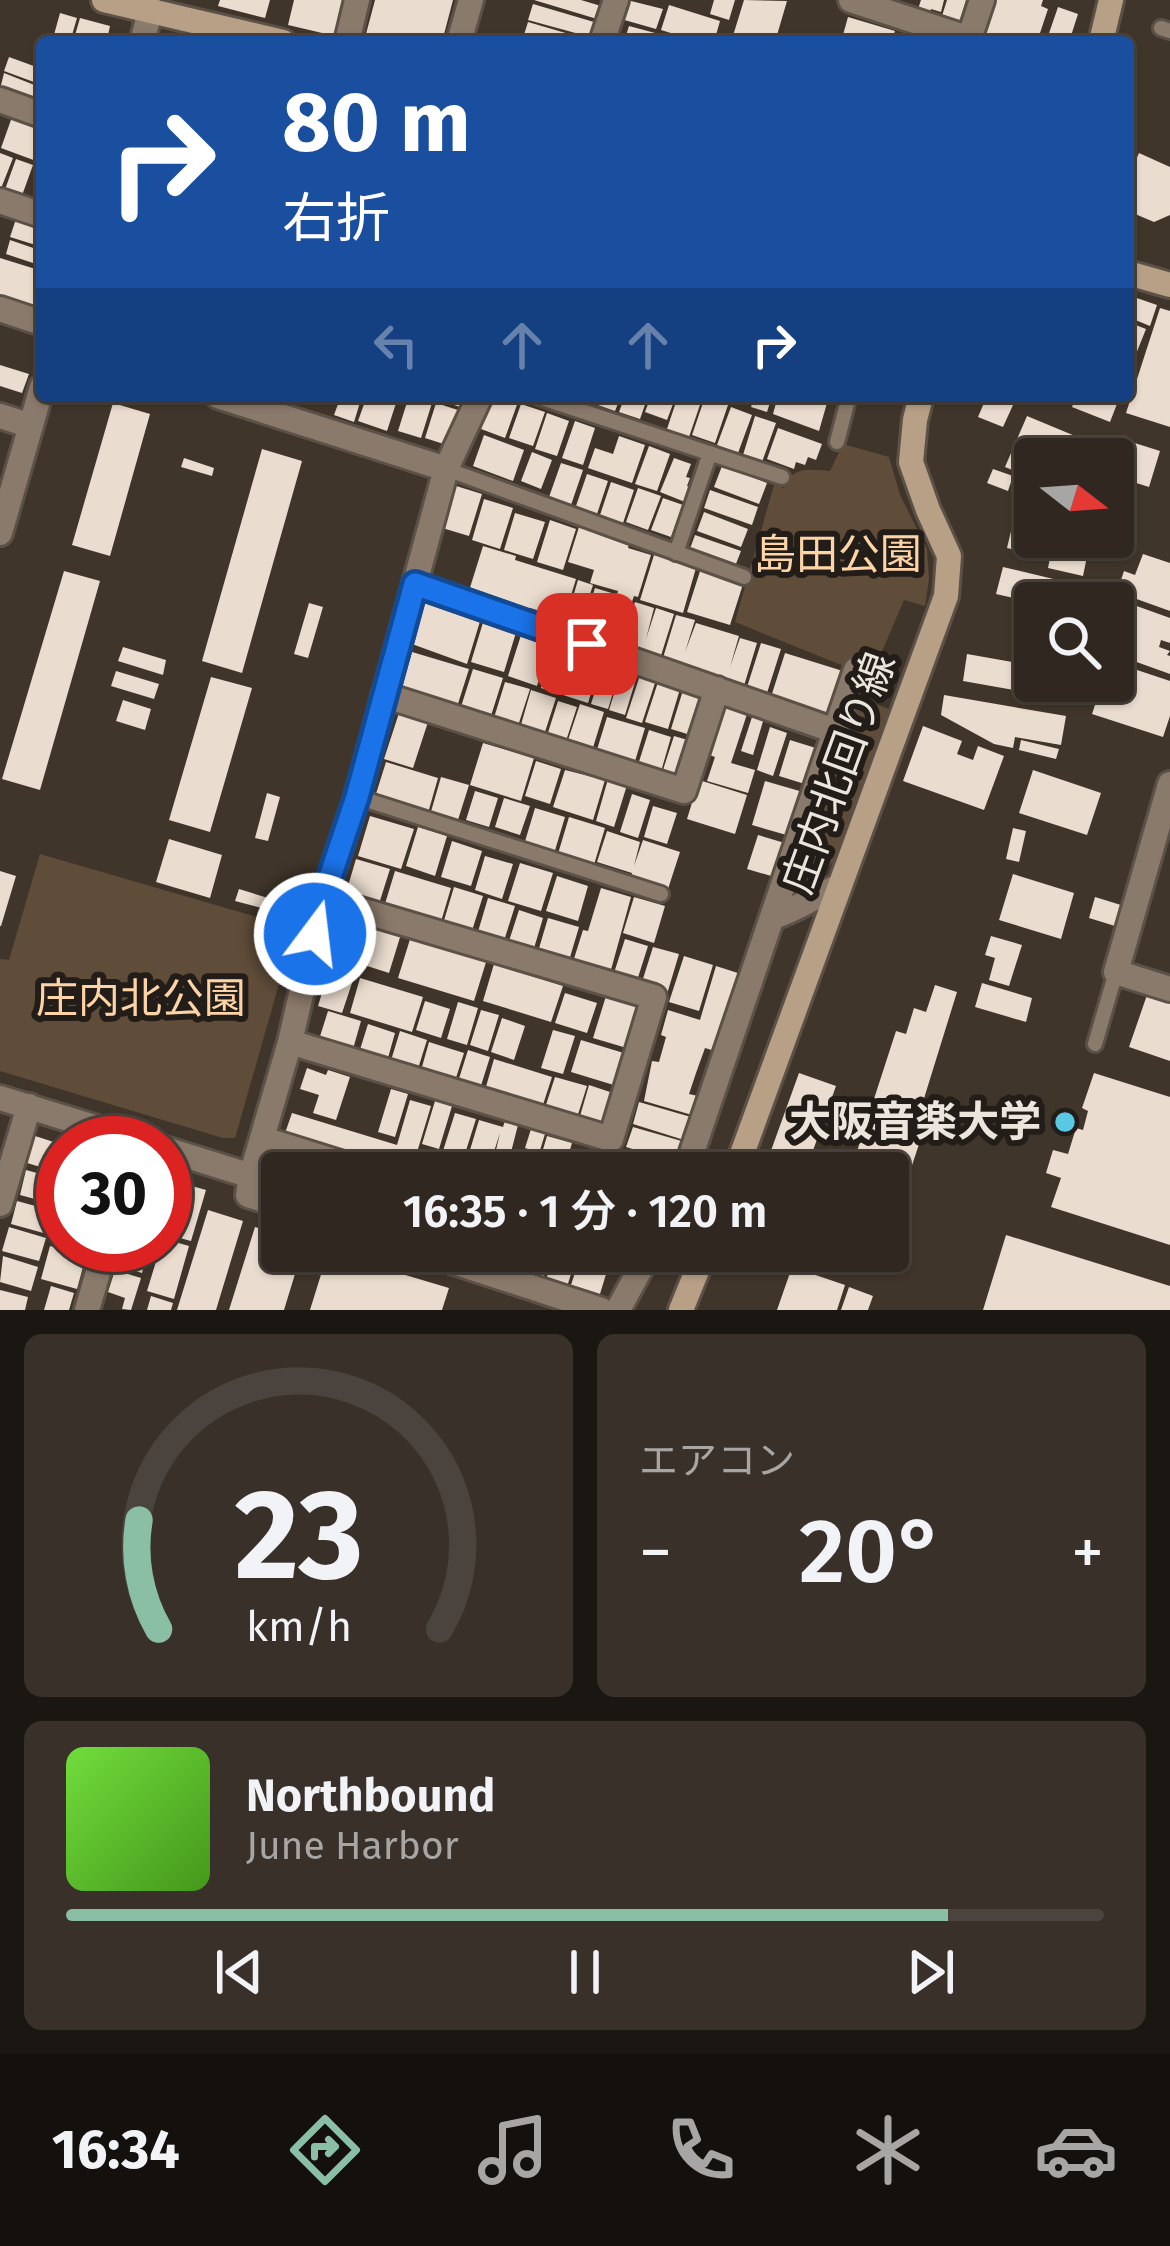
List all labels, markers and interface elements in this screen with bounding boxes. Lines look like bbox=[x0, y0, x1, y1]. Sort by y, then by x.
text: 80 m bbox=[282, 72, 471, 173]
icon: right bbox=[84, 84, 240, 240]
text: 右折 bbox=[282, 187, 390, 251]
icon: left bbox=[363, 312, 429, 378]
icon: ahead bbox=[489, 312, 555, 378]
icon: ahead bbox=[615, 312, 681, 378]
icon: right bbox=[741, 312, 807, 378]
north arrow bbox=[1014, 438, 1134, 558]
map controls bbox=[1014, 438, 1134, 702]
park label: 島田公園 bbox=[754, 530, 922, 580]
button: search bbox=[1014, 582, 1134, 702]
pin bbox=[536, 593, 638, 695]
icon: arrive bbox=[554, 611, 620, 677]
street label: 庄内北回り線 bbox=[772, 646, 906, 900]
position arrow bbox=[252, 871, 378, 997]
park label: 庄内北公園 bbox=[36, 974, 246, 1024]
place label: 大阪音楽大学 bbox=[789, 1097, 1041, 1147]
marker: 大阪音楽大学 bbox=[1052, 1109, 1078, 1135]
speed limit sign: 30 bbox=[36, 1116, 192, 1272]
text: 16:35 · 1 分 · 120 m bbox=[403, 1185, 767, 1239]
text: エアコン bbox=[639, 1438, 795, 1484]
text: 23 bbox=[234, 1461, 363, 1611]
text: 20° bbox=[799, 1498, 944, 1606]
text: − bbox=[639, 1513, 672, 1592]
text: + bbox=[1071, 1513, 1104, 1592]
text: km/h bbox=[245, 1600, 352, 1651]
text: Northbound bbox=[246, 1769, 495, 1823]
text: June Harbor bbox=[246, 1823, 459, 1869]
icon: previous bbox=[206, 1939, 272, 2005]
icon: pause bbox=[552, 1939, 618, 2005]
icon: next bbox=[898, 1939, 964, 2005]
icon: directions bbox=[283, 2108, 367, 2192]
icon: music bbox=[471, 2108, 555, 2192]
icon: phone bbox=[659, 2108, 743, 2192]
icon: climate bbox=[846, 2108, 930, 2192]
icon: car bbox=[1034, 2108, 1118, 2192]
text: 16:34 bbox=[52, 2118, 180, 2182]

